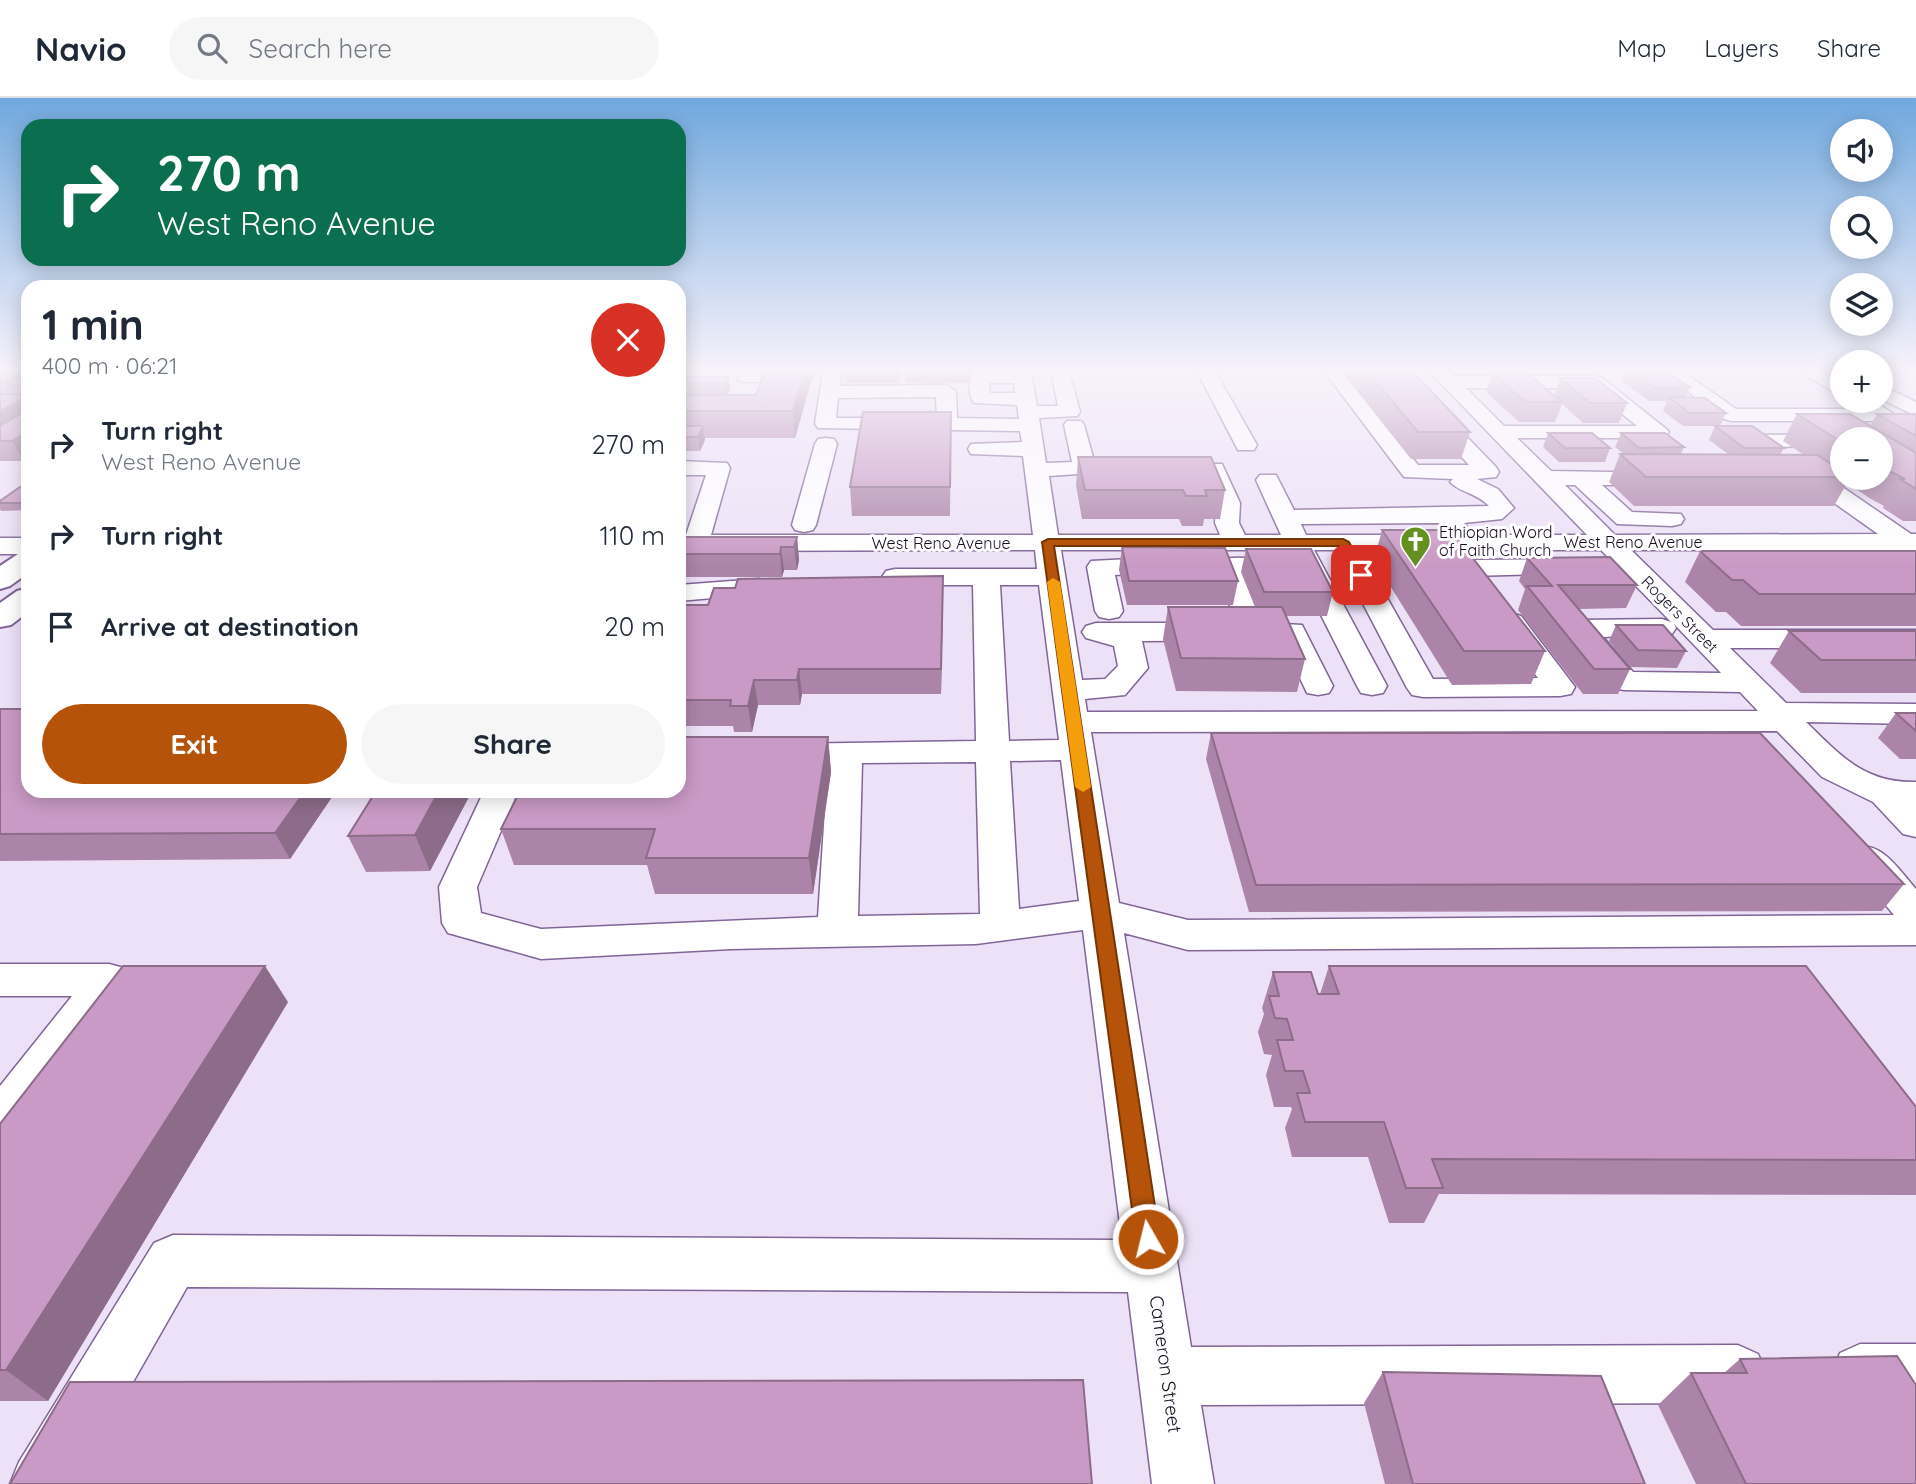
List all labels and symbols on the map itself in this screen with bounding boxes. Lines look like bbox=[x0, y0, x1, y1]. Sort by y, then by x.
place label: Ethiopian Word of Faith Church bbox=[1439, 522, 1553, 560]
church icon: Ethiopian Word of Faith Church bbox=[1399, 524, 1433, 568]
street label: West Reno Avenue bbox=[1563, 532, 1703, 552]
street label: West Reno Avenue bbox=[871, 533, 1011, 553]
pin bbox=[1331, 545, 1391, 605]
street label: Rogers Street bbox=[1637, 571, 1723, 657]
position arrow bbox=[1111, 1202, 1185, 1276]
street label: Cameron Street bbox=[1144, 1294, 1188, 1434]

